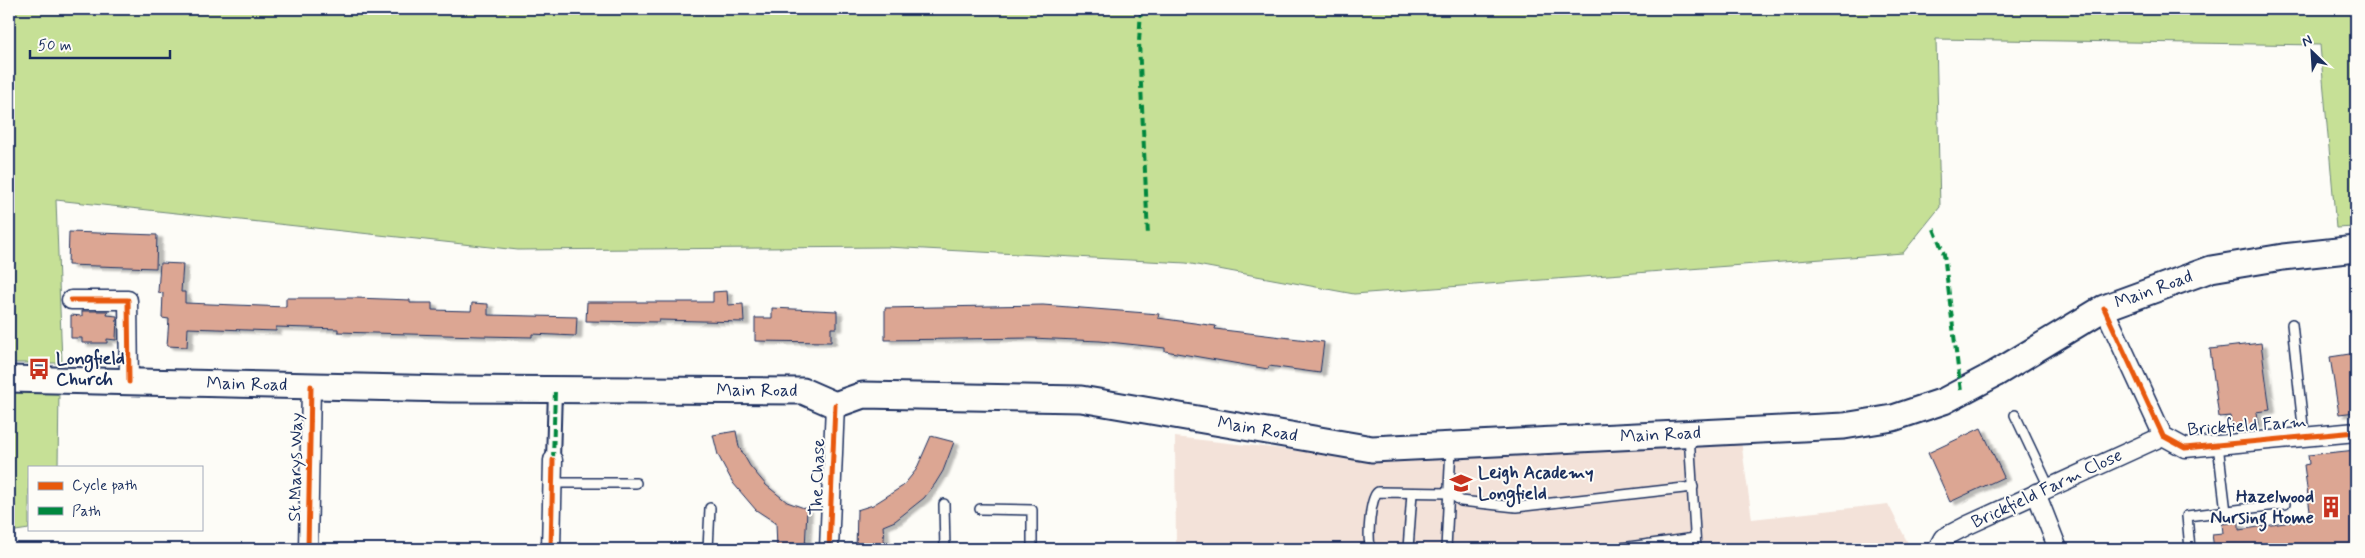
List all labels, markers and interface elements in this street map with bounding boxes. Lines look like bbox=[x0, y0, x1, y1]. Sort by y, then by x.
scale bar bbox=[30, 28, 170, 60]
north arrow bbox=[2288, 28, 2338, 78]
text: N bbox=[2299, 31, 2315, 51]
text: 50 m bbox=[38, 36, 72, 56]
street label: Main Road bbox=[2111, 265, 2196, 315]
place label: Longfield Church bbox=[56, 347, 125, 392]
bus stop icon: Longfield Church bbox=[26, 356, 52, 382]
street label: Main Road bbox=[206, 371, 288, 397]
street label: Main Road bbox=[716, 379, 798, 403]
street label: Brickfield Farm bbox=[2187, 410, 2307, 442]
street label: Main Road bbox=[1216, 411, 1300, 448]
street label: St Marys Way bbox=[283, 412, 309, 522]
street label: Main Road bbox=[1619, 421, 1702, 449]
street label: The Chase bbox=[805, 438, 831, 516]
street label: Brickfield Farm Close bbox=[1968, 443, 2126, 535]
place label: Leigh Academy Longfield bbox=[1478, 461, 1593, 508]
legend bbox=[28, 466, 202, 530]
school or university icon: Leigh Academy Longfield bbox=[1448, 470, 1474, 496]
text: Cycle path bbox=[72, 476, 137, 496]
place label: Hazelwood Nursing Home bbox=[2210, 485, 2314, 532]
building icon: Hazelwood Nursing Home bbox=[2318, 494, 2344, 520]
text: Path bbox=[72, 502, 101, 522]

